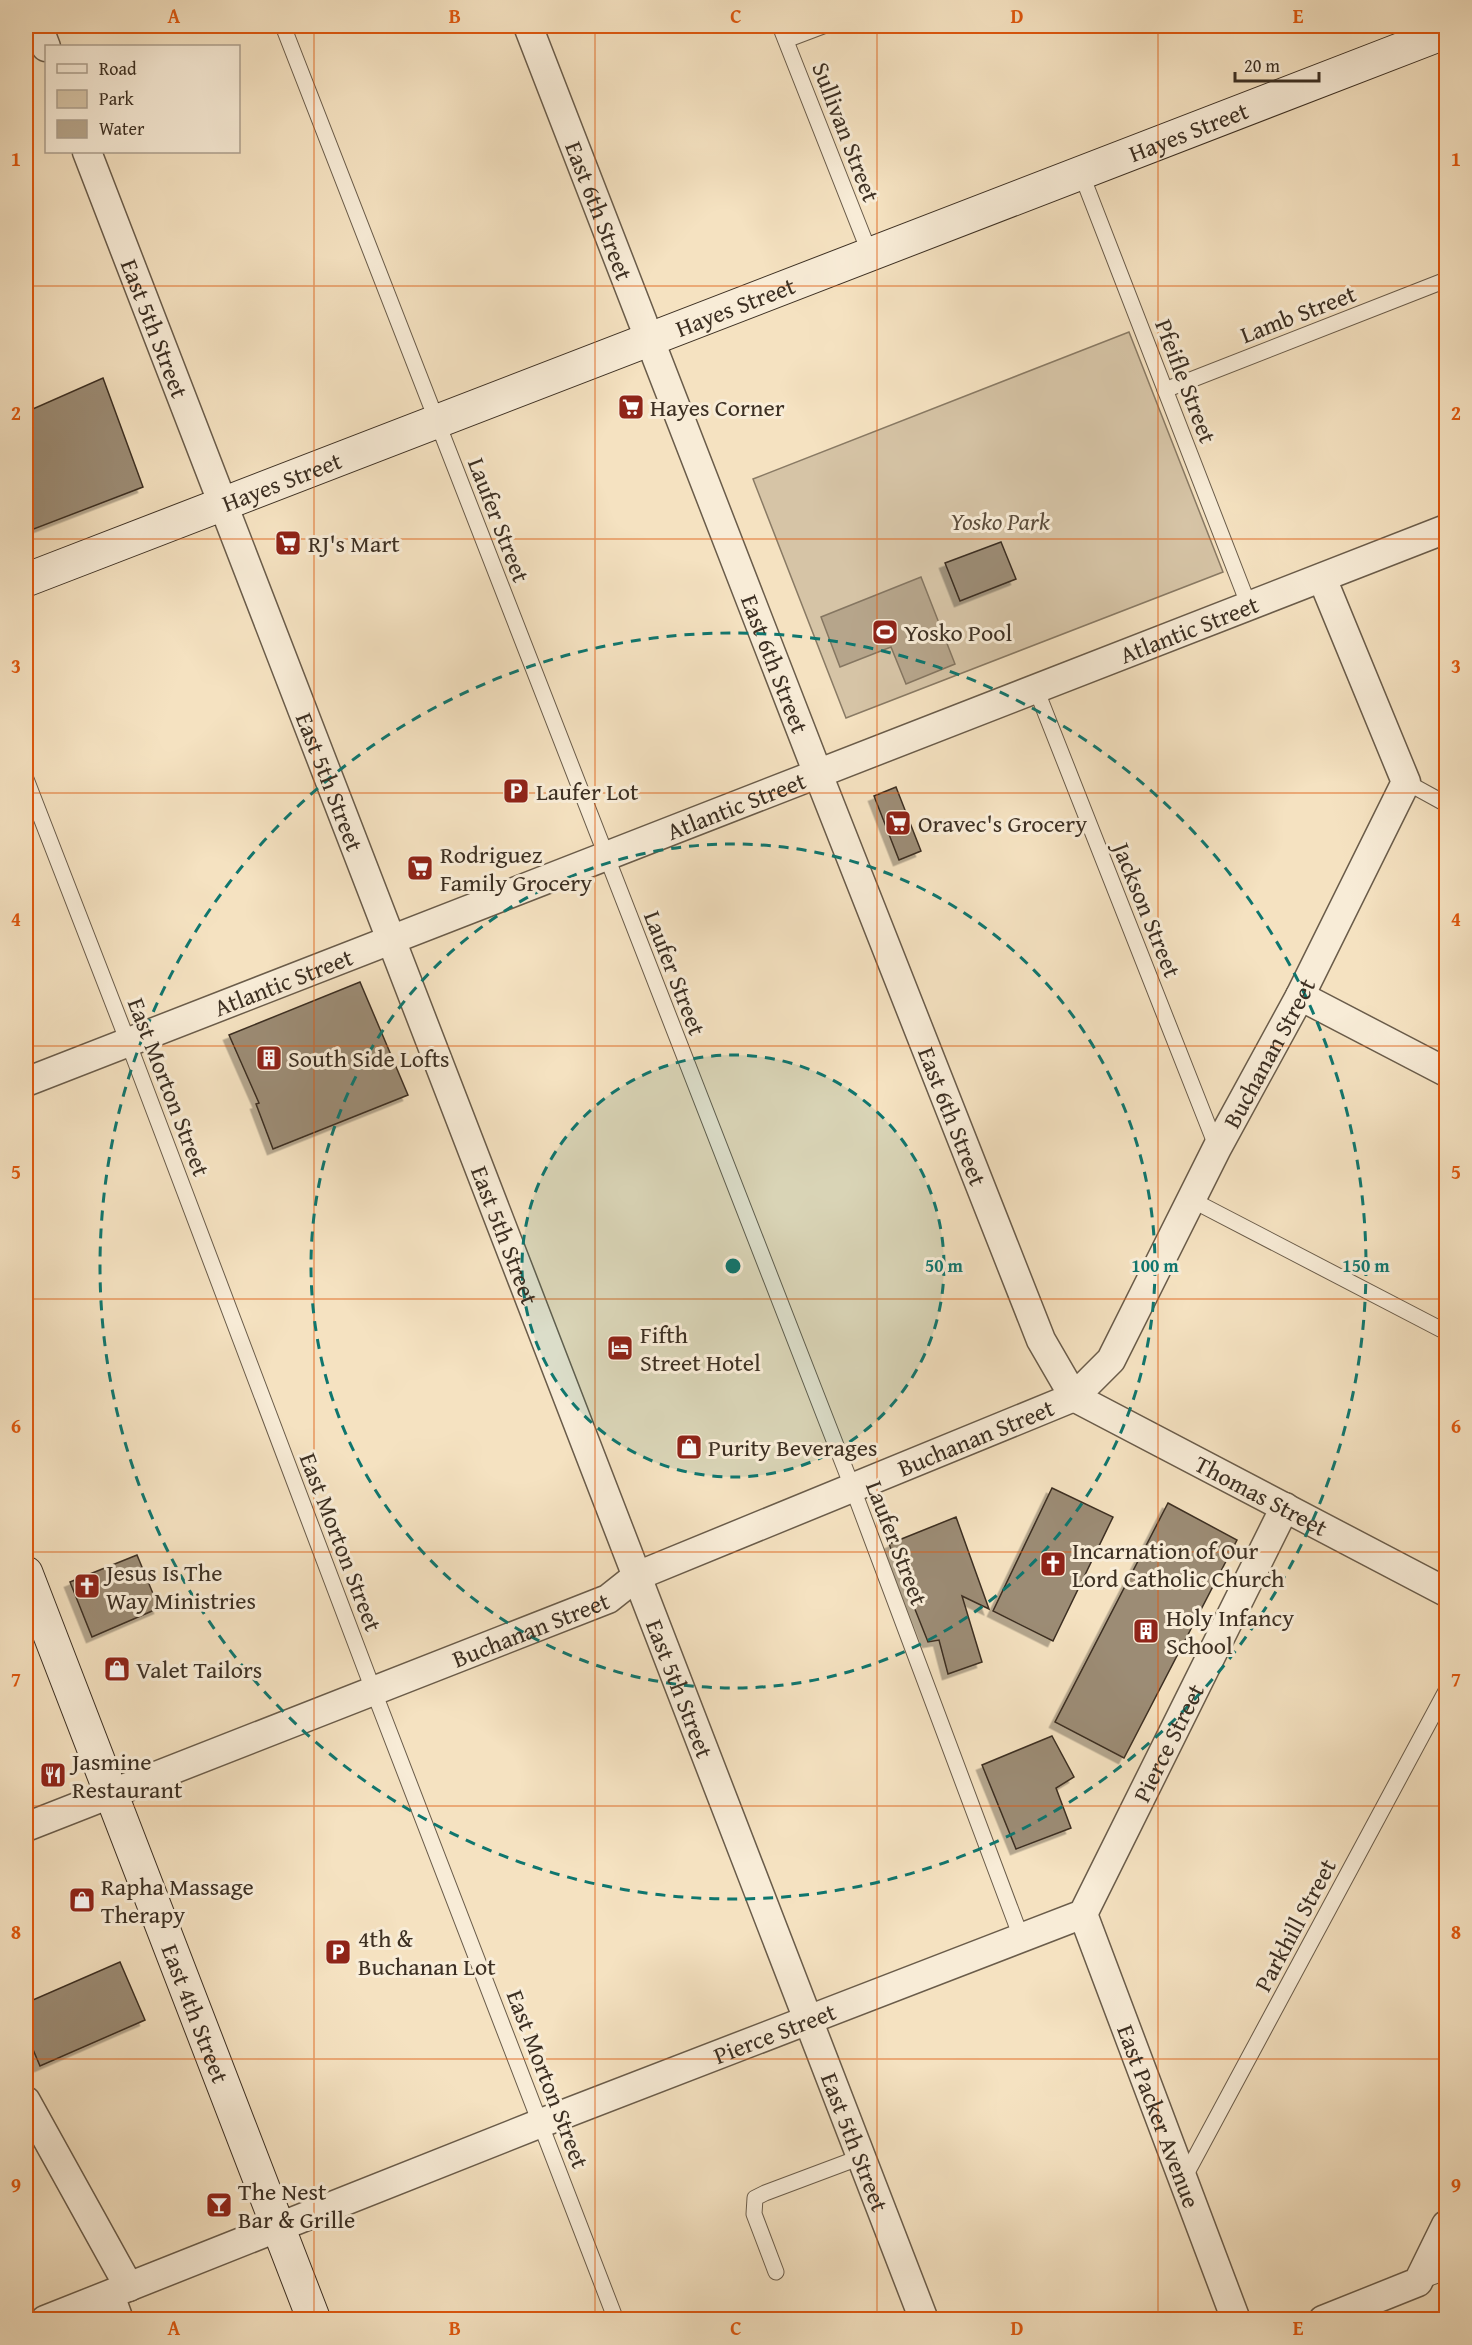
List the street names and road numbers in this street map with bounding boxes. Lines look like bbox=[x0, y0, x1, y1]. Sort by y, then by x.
street label: Sullivan Street bbox=[803, 57, 889, 207]
street label: Hayes Street bbox=[1124, 92, 1254, 170]
street label: East 6th Street bbox=[557, 136, 643, 286]
street label: East 5th Street bbox=[112, 254, 198, 403]
street label: Hayes Street bbox=[670, 267, 800, 345]
street label: Lamb Street bbox=[1235, 276, 1361, 352]
street label: Pfeifle Street bbox=[1146, 314, 1226, 449]
street label: Hayes Street bbox=[217, 442, 347, 520]
street label: Laufer Street bbox=[459, 453, 539, 588]
street label: Atlantic Street bbox=[1114, 586, 1264, 672]
street label: East 6th Street bbox=[732, 589, 818, 739]
street label: East 5th Street bbox=[287, 707, 373, 857]
street label: Atlantic Street bbox=[661, 762, 811, 848]
street label: Jackson Street bbox=[1103, 835, 1190, 983]
street label: Laufer Street bbox=[635, 906, 715, 1041]
street label: Atlantic Street bbox=[209, 939, 358, 1025]
street label: Buchanan Street bbox=[1214, 971, 1324, 1134]
street label: East Morton Street bbox=[119, 993, 219, 1182]
street label: East 6th Street bbox=[910, 1042, 996, 1191]
street label: East 5th Street bbox=[462, 1161, 548, 1310]
street label: Buchanan Street bbox=[892, 1389, 1060, 1485]
street label: Thomas Street bbox=[1189, 1446, 1334, 1545]
street label: East Morton Street bbox=[291, 1448, 391, 1637]
street label: Laufer Street bbox=[857, 1476, 937, 1611]
street label: Buchanan Street bbox=[447, 1583, 615, 1676]
street label: East 5th Street bbox=[638, 1614, 723, 1764]
street label: Pierce Street bbox=[1124, 1677, 1213, 1808]
street label: Parkhill Street bbox=[1245, 1852, 1345, 1998]
street label: East 4th Street bbox=[153, 1939, 239, 2088]
street label: East Morton Street bbox=[498, 1985, 598, 2174]
street label: Pierce Street bbox=[708, 1993, 841, 2072]
street label: East Packer Avenue bbox=[1109, 2020, 1210, 2213]
street label: East 5th Street bbox=[813, 2067, 898, 2217]

